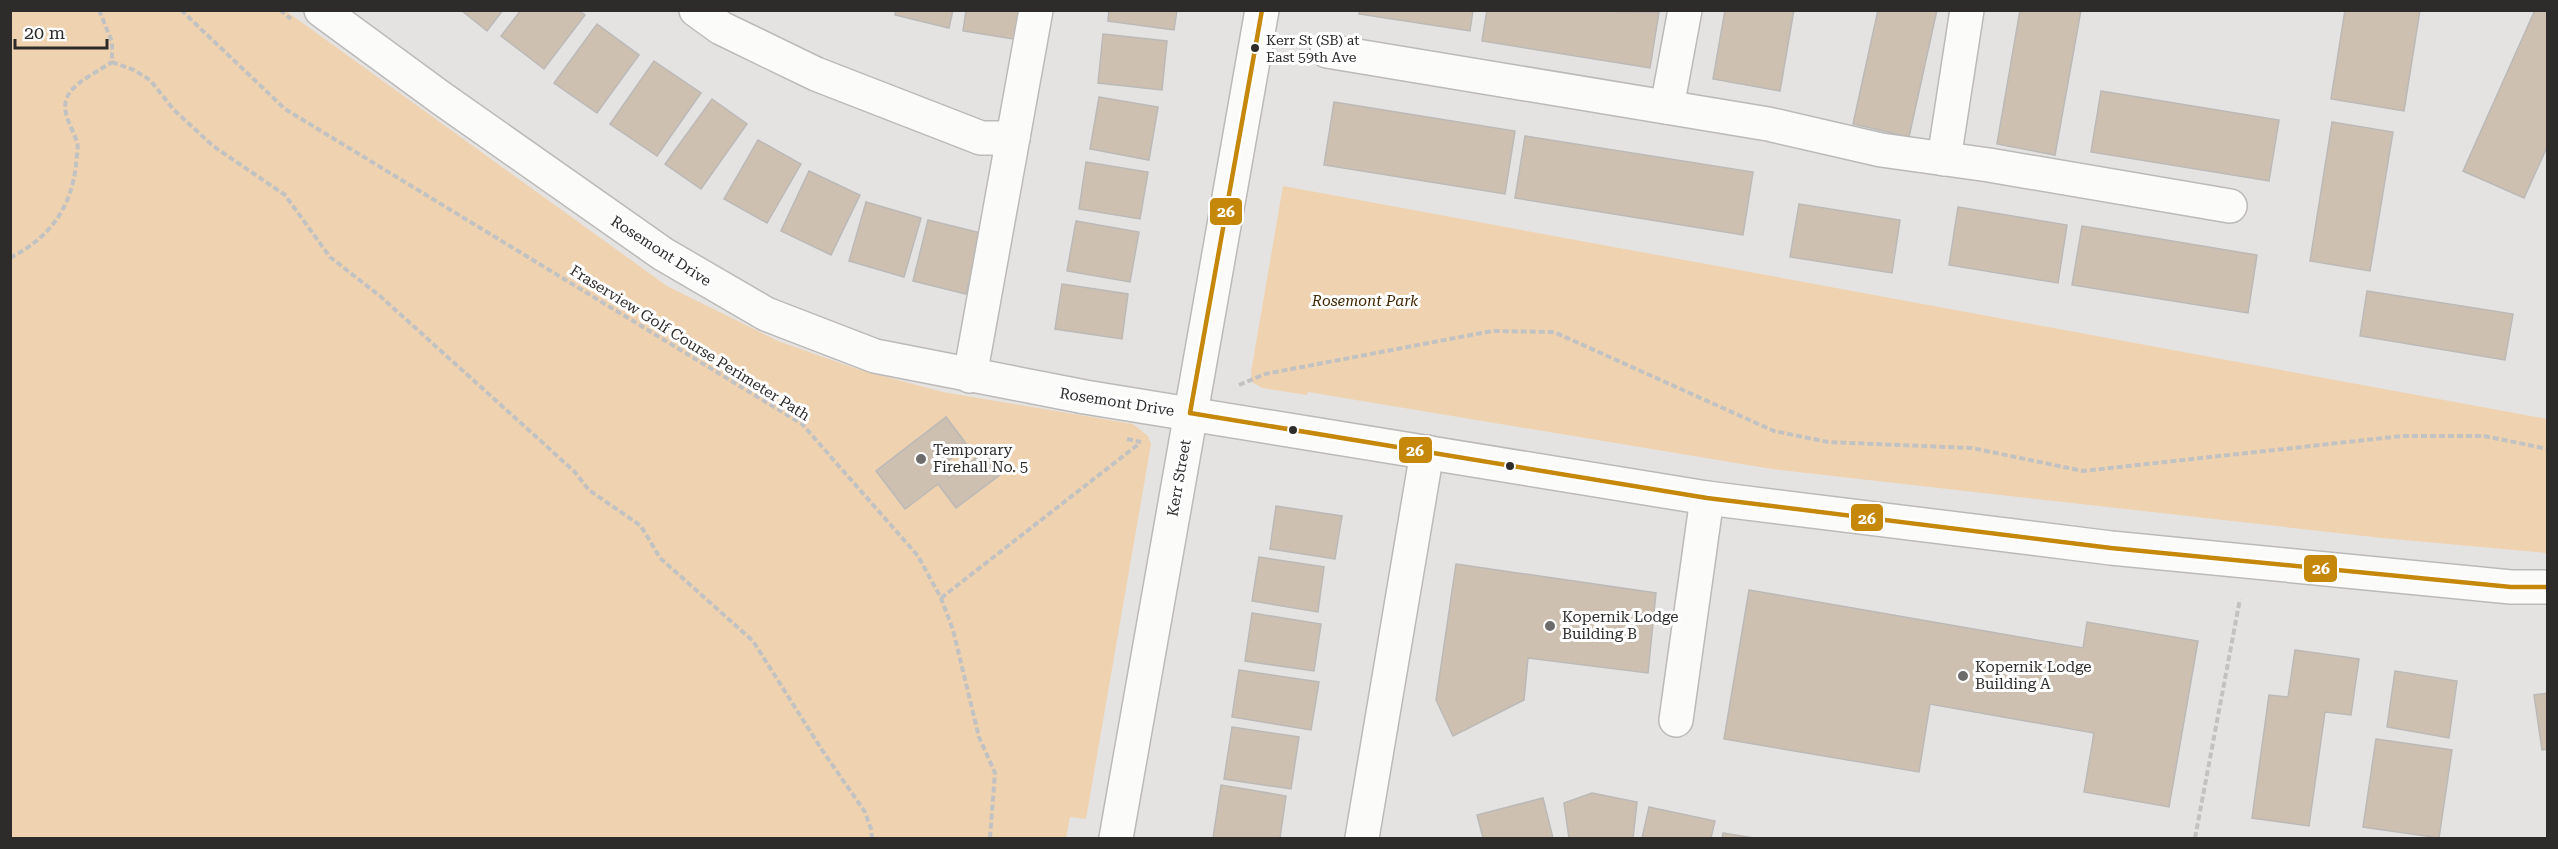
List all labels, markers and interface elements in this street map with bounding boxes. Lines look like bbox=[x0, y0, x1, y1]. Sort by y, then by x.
scale bar bbox=[15, 12, 106, 50]
text: 20 m bbox=[24, 22, 65, 43]
place label: Kerr St (SB) at East 59th Ave bbox=[1266, 32, 1359, 65]
marker: Kerr St (SB) at East 59th Ave bbox=[1249, 42, 1261, 54]
line badge: 26 bbox=[1209, 197, 1243, 226]
text: 26 bbox=[1217, 202, 1235, 221]
street label: Rosemont Drive bbox=[608, 212, 714, 290]
street label: Fraserview Golf Course Perimeter Path bbox=[567, 261, 813, 425]
park label: Rosemont Park bbox=[1311, 292, 1419, 310]
street label: Rosemont Drive bbox=[1058, 384, 1176, 420]
unlabelled marker bbox=[1287, 424, 1299, 436]
line badge: 26 bbox=[1398, 436, 1433, 464]
street label: Kerr Street bbox=[1163, 438, 1195, 518]
place label: Temporary Firehall No. 5 bbox=[933, 441, 1028, 476]
text: 26 bbox=[1406, 441, 1424, 460]
marker: Temporary Firehall No. 5 bbox=[914, 452, 928, 466]
unlabelled marker bbox=[1504, 460, 1516, 472]
line badge: 26 bbox=[1850, 503, 1884, 532]
text: 26 bbox=[1858, 509, 1876, 528]
line badge: 26 bbox=[2303, 554, 2338, 583]
text: 26 bbox=[2312, 559, 2330, 578]
place label: Kopernik Lodge Building B bbox=[1562, 608, 1678, 643]
marker: Kopernik Lodge Building B bbox=[1543, 619, 1557, 633]
place label: Kopernik Lodge Building A bbox=[1975, 658, 2091, 693]
marker: Kopernik Lodge Building A bbox=[1956, 669, 1970, 683]

